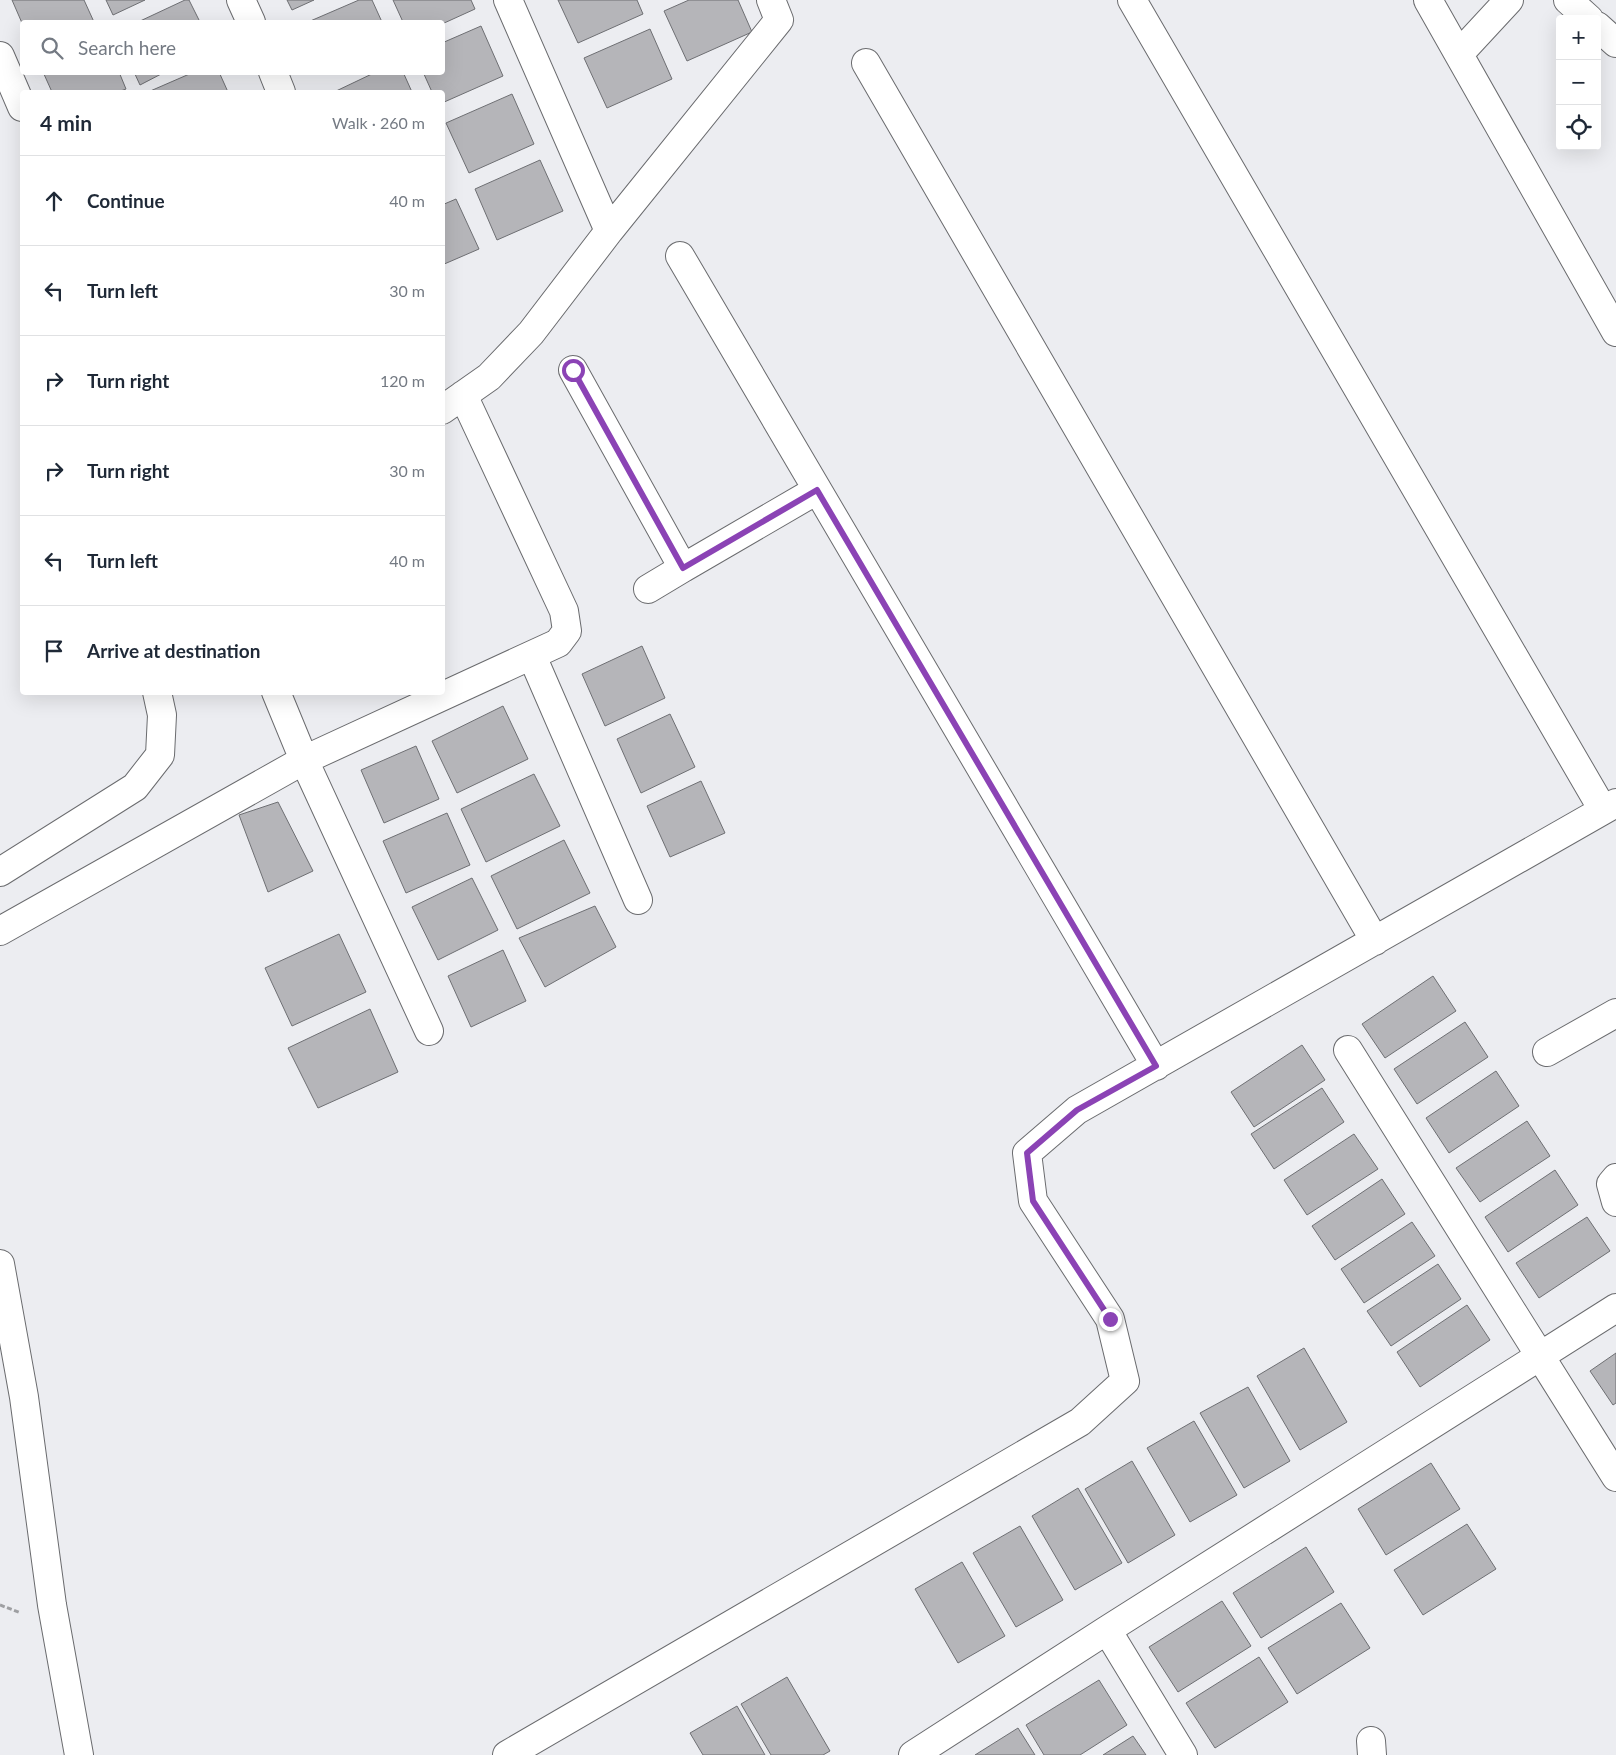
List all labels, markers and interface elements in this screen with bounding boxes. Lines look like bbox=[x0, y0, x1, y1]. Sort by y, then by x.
map controls bbox=[1556, 15, 1601, 150]
button: + bbox=[1556, 15, 1601, 60]
search box bbox=[20, 20, 445, 75]
icon: search bbox=[38, 34, 66, 62]
text: Search here bbox=[78, 36, 176, 59]
button: − bbox=[1556, 60, 1601, 105]
button: locate bbox=[1556, 105, 1601, 150]
text: 4 min bbox=[40, 110, 92, 135]
text: Walk · 260 m bbox=[332, 113, 425, 132]
icon: ahead bbox=[40, 187, 68, 215]
text: Continue bbox=[87, 189, 165, 212]
text: 40 m bbox=[389, 191, 425, 210]
icon: left bbox=[40, 277, 68, 305]
text: Turn left bbox=[87, 279, 158, 302]
text: 30 m bbox=[389, 281, 425, 300]
route start bbox=[562, 359, 585, 382]
icon: right bbox=[40, 367, 68, 395]
text: Turn right bbox=[87, 369, 169, 392]
text: 120 m bbox=[380, 371, 425, 390]
icon: right bbox=[40, 457, 68, 485]
text: Turn right bbox=[87, 459, 169, 482]
text: 30 m bbox=[389, 461, 425, 480]
icon: left bbox=[40, 547, 68, 575]
text: Turn left bbox=[87, 549, 158, 572]
text: 40 m bbox=[389, 551, 425, 570]
icon: arrive bbox=[40, 637, 68, 665]
text: Arrive at destination bbox=[87, 639, 260, 662]
route end bbox=[1099, 1308, 1122, 1331]

